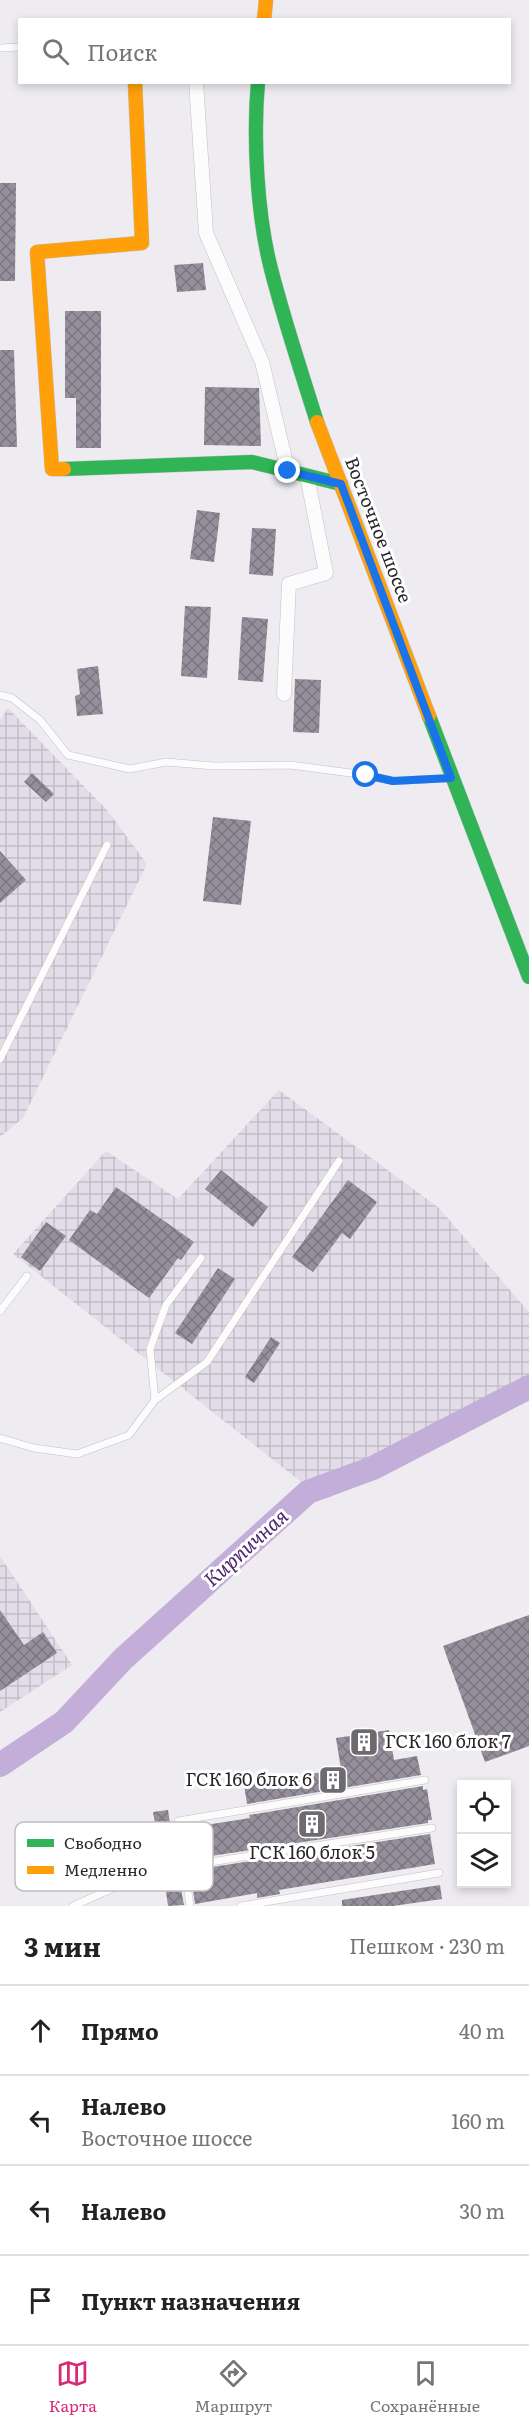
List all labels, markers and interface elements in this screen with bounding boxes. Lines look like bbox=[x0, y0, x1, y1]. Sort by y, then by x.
search box bbox=[18, 18, 511, 84]
icon: search bbox=[39, 35, 72, 68]
text: Поиск bbox=[87, 35, 157, 68]
street label: Восточное шоссе bbox=[339, 453, 420, 606]
route end bbox=[274, 457, 300, 483]
route start bbox=[352, 761, 378, 787]
water label: Кирпичная bbox=[196, 1500, 294, 1593]
building icon: ГСК 160 блок 7 bbox=[348, 1726, 380, 1758]
place label: ГСК 160 блок 7 bbox=[385, 1727, 511, 1754]
building icon: ГСК 160 блок 6 bbox=[317, 1764, 349, 1796]
place label: ГСК 160 блок 6 bbox=[186, 1765, 312, 1792]
map controls bbox=[457, 1780, 511, 1888]
button: locate bbox=[457, 1780, 511, 1834]
building icon: ГСК 160 блок 5 bbox=[296, 1808, 328, 1840]
legend bbox=[15, 1822, 213, 1891]
text: Свободно bbox=[64, 1830, 142, 1854]
button: layers bbox=[457, 1834, 511, 1888]
place label: ГСК 160 блок 5 bbox=[249, 1838, 375, 1865]
text: Медленно bbox=[64, 1857, 147, 1881]
text: 3 мин bbox=[24, 1926, 101, 1965]
text: Пешком · 230 m bbox=[349, 1930, 505, 1960]
icon: ahead bbox=[24, 2014, 57, 2047]
text: Прямо bbox=[81, 2014, 159, 2047]
text: 40 m bbox=[459, 2015, 505, 2045]
text: Налево bbox=[81, 2089, 166, 2122]
icon: left bbox=[24, 2104, 57, 2137]
text: 160 m bbox=[451, 2105, 505, 2135]
text: Восточное шоссе bbox=[81, 2122, 252, 2152]
icon: left bbox=[24, 2194, 57, 2227]
text: Налево bbox=[81, 2194, 166, 2227]
text: 30 m bbox=[459, 2195, 505, 2225]
icon: arrive bbox=[24, 2284, 57, 2317]
text: Пункт назначения bbox=[81, 2284, 300, 2317]
tab: Карта bbox=[49, 2357, 97, 2417]
tab: Маршрут bbox=[195, 2357, 272, 2417]
tab: Сохранённые bbox=[370, 2357, 480, 2417]

